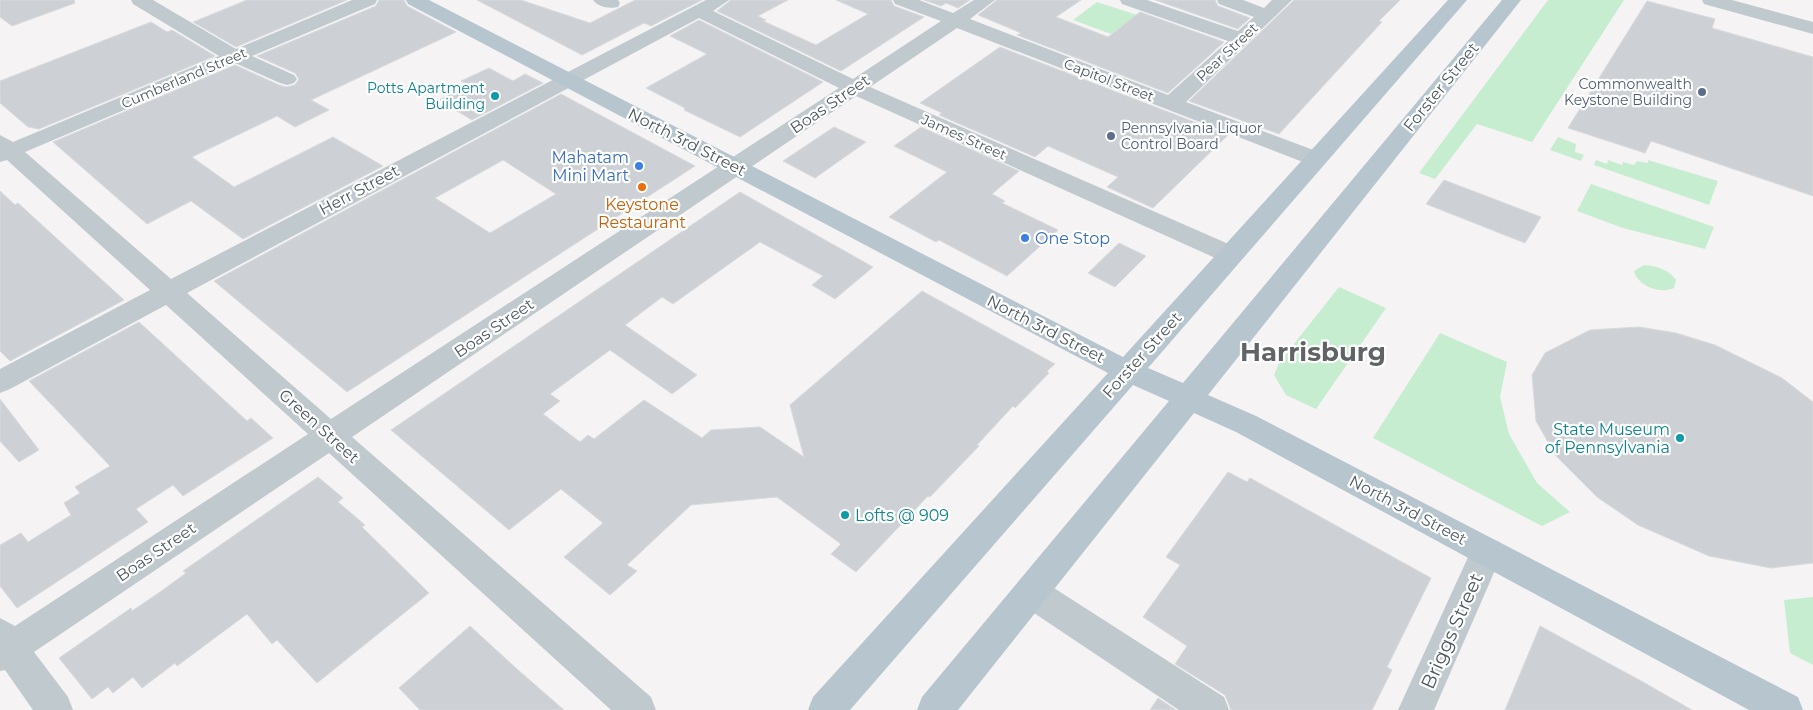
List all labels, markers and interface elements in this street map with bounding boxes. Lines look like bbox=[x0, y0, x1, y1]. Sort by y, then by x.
street label: Pear Street bbox=[1192, 19, 1262, 85]
street label: Forster Street bbox=[1399, 38, 1483, 135]
street label: Cumberland Street bbox=[119, 43, 250, 113]
street label: Capitol Street bbox=[1061, 55, 1157, 106]
street label: Boas Street bbox=[787, 70, 874, 138]
place label: Commonwealth Keystone Building bbox=[1564, 75, 1692, 109]
place label: Potts Apartment Building bbox=[367, 79, 485, 113]
marker: Commonwealth Keystone Building bbox=[1696, 86, 1708, 98]
marker: Potts Apartment Building bbox=[489, 90, 501, 102]
street label: North 3rd Street bbox=[625, 104, 750, 180]
street label: James Street bbox=[918, 110, 1010, 164]
place label: Pennsylvania Liquor Control Board bbox=[1121, 119, 1263, 153]
marker: Pennsylvania Liquor Control Board bbox=[1105, 130, 1117, 142]
place label: Mahatam Mini Mart bbox=[551, 148, 629, 185]
marker: Mahatam Mini Mart bbox=[633, 160, 645, 172]
street label: Herr Street bbox=[316, 161, 403, 219]
marker: Keystone Restaurant bbox=[636, 181, 648, 193]
place label: Keystone Restaurant bbox=[598, 195, 686, 232]
place label: One Stop bbox=[1035, 229, 1110, 248]
marker: One Stop bbox=[1019, 232, 1031, 244]
street label: North 3rd Street bbox=[984, 291, 1109, 367]
street label: Boas Street bbox=[451, 294, 538, 362]
street label: Forster Street bbox=[1099, 308, 1186, 402]
district label: Harrisburg bbox=[1240, 336, 1386, 368]
street label: Green Street bbox=[275, 385, 363, 467]
place label: State Museum of Pennsylvania bbox=[1545, 420, 1670, 457]
marker: State Museum of Pennsylvania bbox=[1674, 432, 1686, 444]
street label: North 3rd Street bbox=[1346, 471, 1470, 549]
place label: Lofts @ 909 bbox=[855, 506, 949, 525]
marker: Lofts @ 909 bbox=[839, 509, 851, 521]
street label: Boas Street bbox=[113, 518, 200, 586]
street label: Briggs Street bbox=[1416, 569, 1488, 693]

